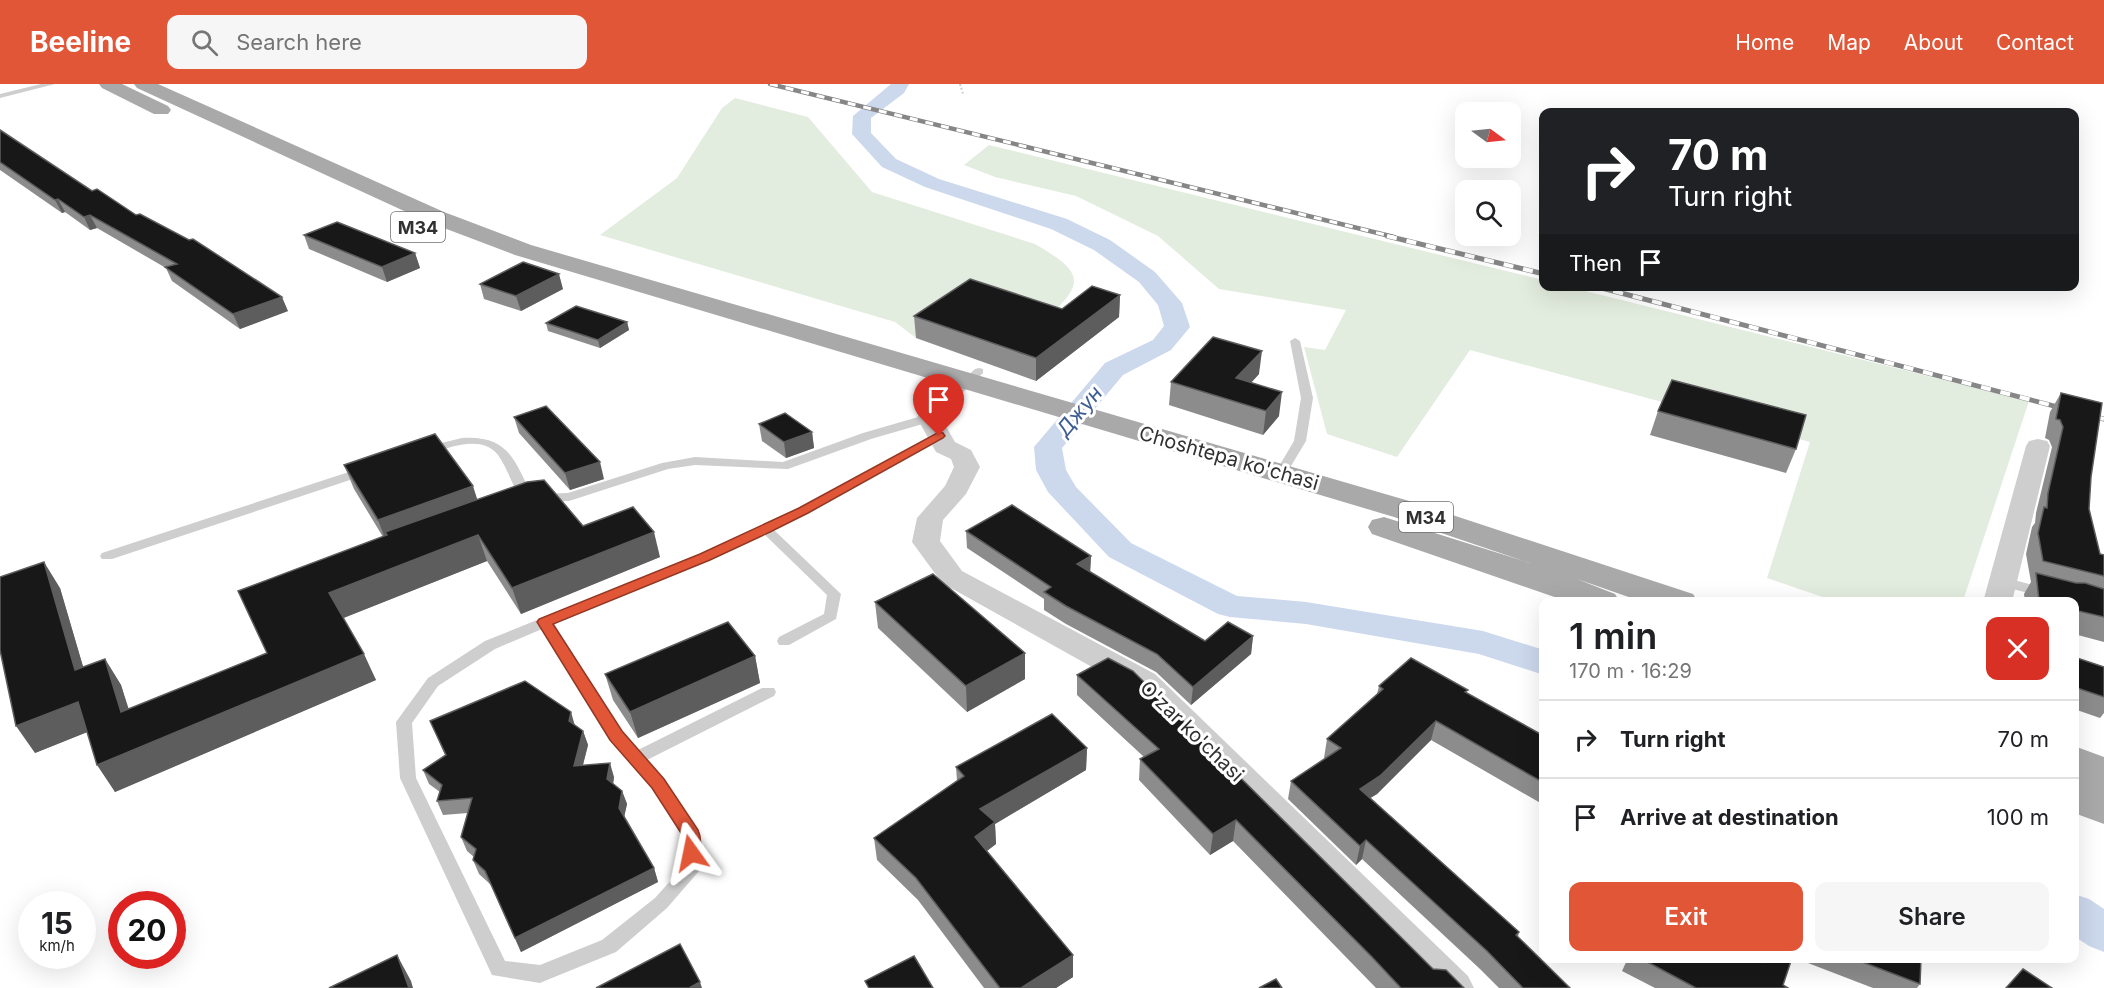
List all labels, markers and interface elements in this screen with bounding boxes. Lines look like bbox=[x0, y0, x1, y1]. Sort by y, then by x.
search box bbox=[167, 15, 587, 69]
text: Beeline bbox=[30, 25, 131, 59]
icon: search bbox=[188, 26, 221, 59]
text: Search here bbox=[236, 29, 362, 55]
text: Home bbox=[1735, 30, 1794, 55]
text: Map bbox=[1827, 30, 1871, 55]
text: About bbox=[1904, 30, 1963, 55]
text: Contact bbox=[1996, 30, 2074, 55]
north arrow bbox=[1455, 102, 1521, 168]
map controls bbox=[1455, 102, 1521, 246]
text: 70 m bbox=[1668, 129, 1768, 180]
icon: right bbox=[1569, 132, 1647, 210]
button: search bbox=[1455, 180, 1521, 246]
text: Turn right bbox=[1668, 180, 1792, 213]
road number: M34 bbox=[391, 212, 445, 242]
icon: arrive bbox=[1634, 246, 1667, 279]
text: Then bbox=[1569, 250, 1622, 276]
pin bbox=[913, 374, 964, 436]
water label: Джун bbox=[1050, 381, 1107, 442]
icon: arrive bbox=[922, 383, 955, 416]
street label: Choshtepa ko'chasi bbox=[1136, 421, 1322, 495]
road number: M34 bbox=[1399, 502, 1453, 532]
text: 1 min bbox=[1569, 614, 1657, 658]
button: close bbox=[1986, 617, 2049, 680]
text: 170 m · 16:29 bbox=[1569, 659, 1692, 683]
street label: O'zar ko'chasi bbox=[1135, 676, 1249, 786]
icon: right bbox=[1569, 723, 1602, 756]
text: Turn right bbox=[1620, 726, 1726, 752]
text: 70 m bbox=[1998, 726, 2049, 752]
icon: arrive bbox=[1569, 801, 1602, 834]
text: Arrive at destination bbox=[1620, 804, 1839, 830]
text: 100 m bbox=[1987, 804, 2049, 830]
position arrow bbox=[659, 821, 723, 885]
button: Exit bbox=[1569, 882, 1803, 951]
button: Share bbox=[1815, 882, 2049, 951]
speed limit sign: 20 bbox=[108, 891, 186, 969]
text: 15 bbox=[41, 905, 73, 941]
text: km/h bbox=[39, 936, 75, 955]

